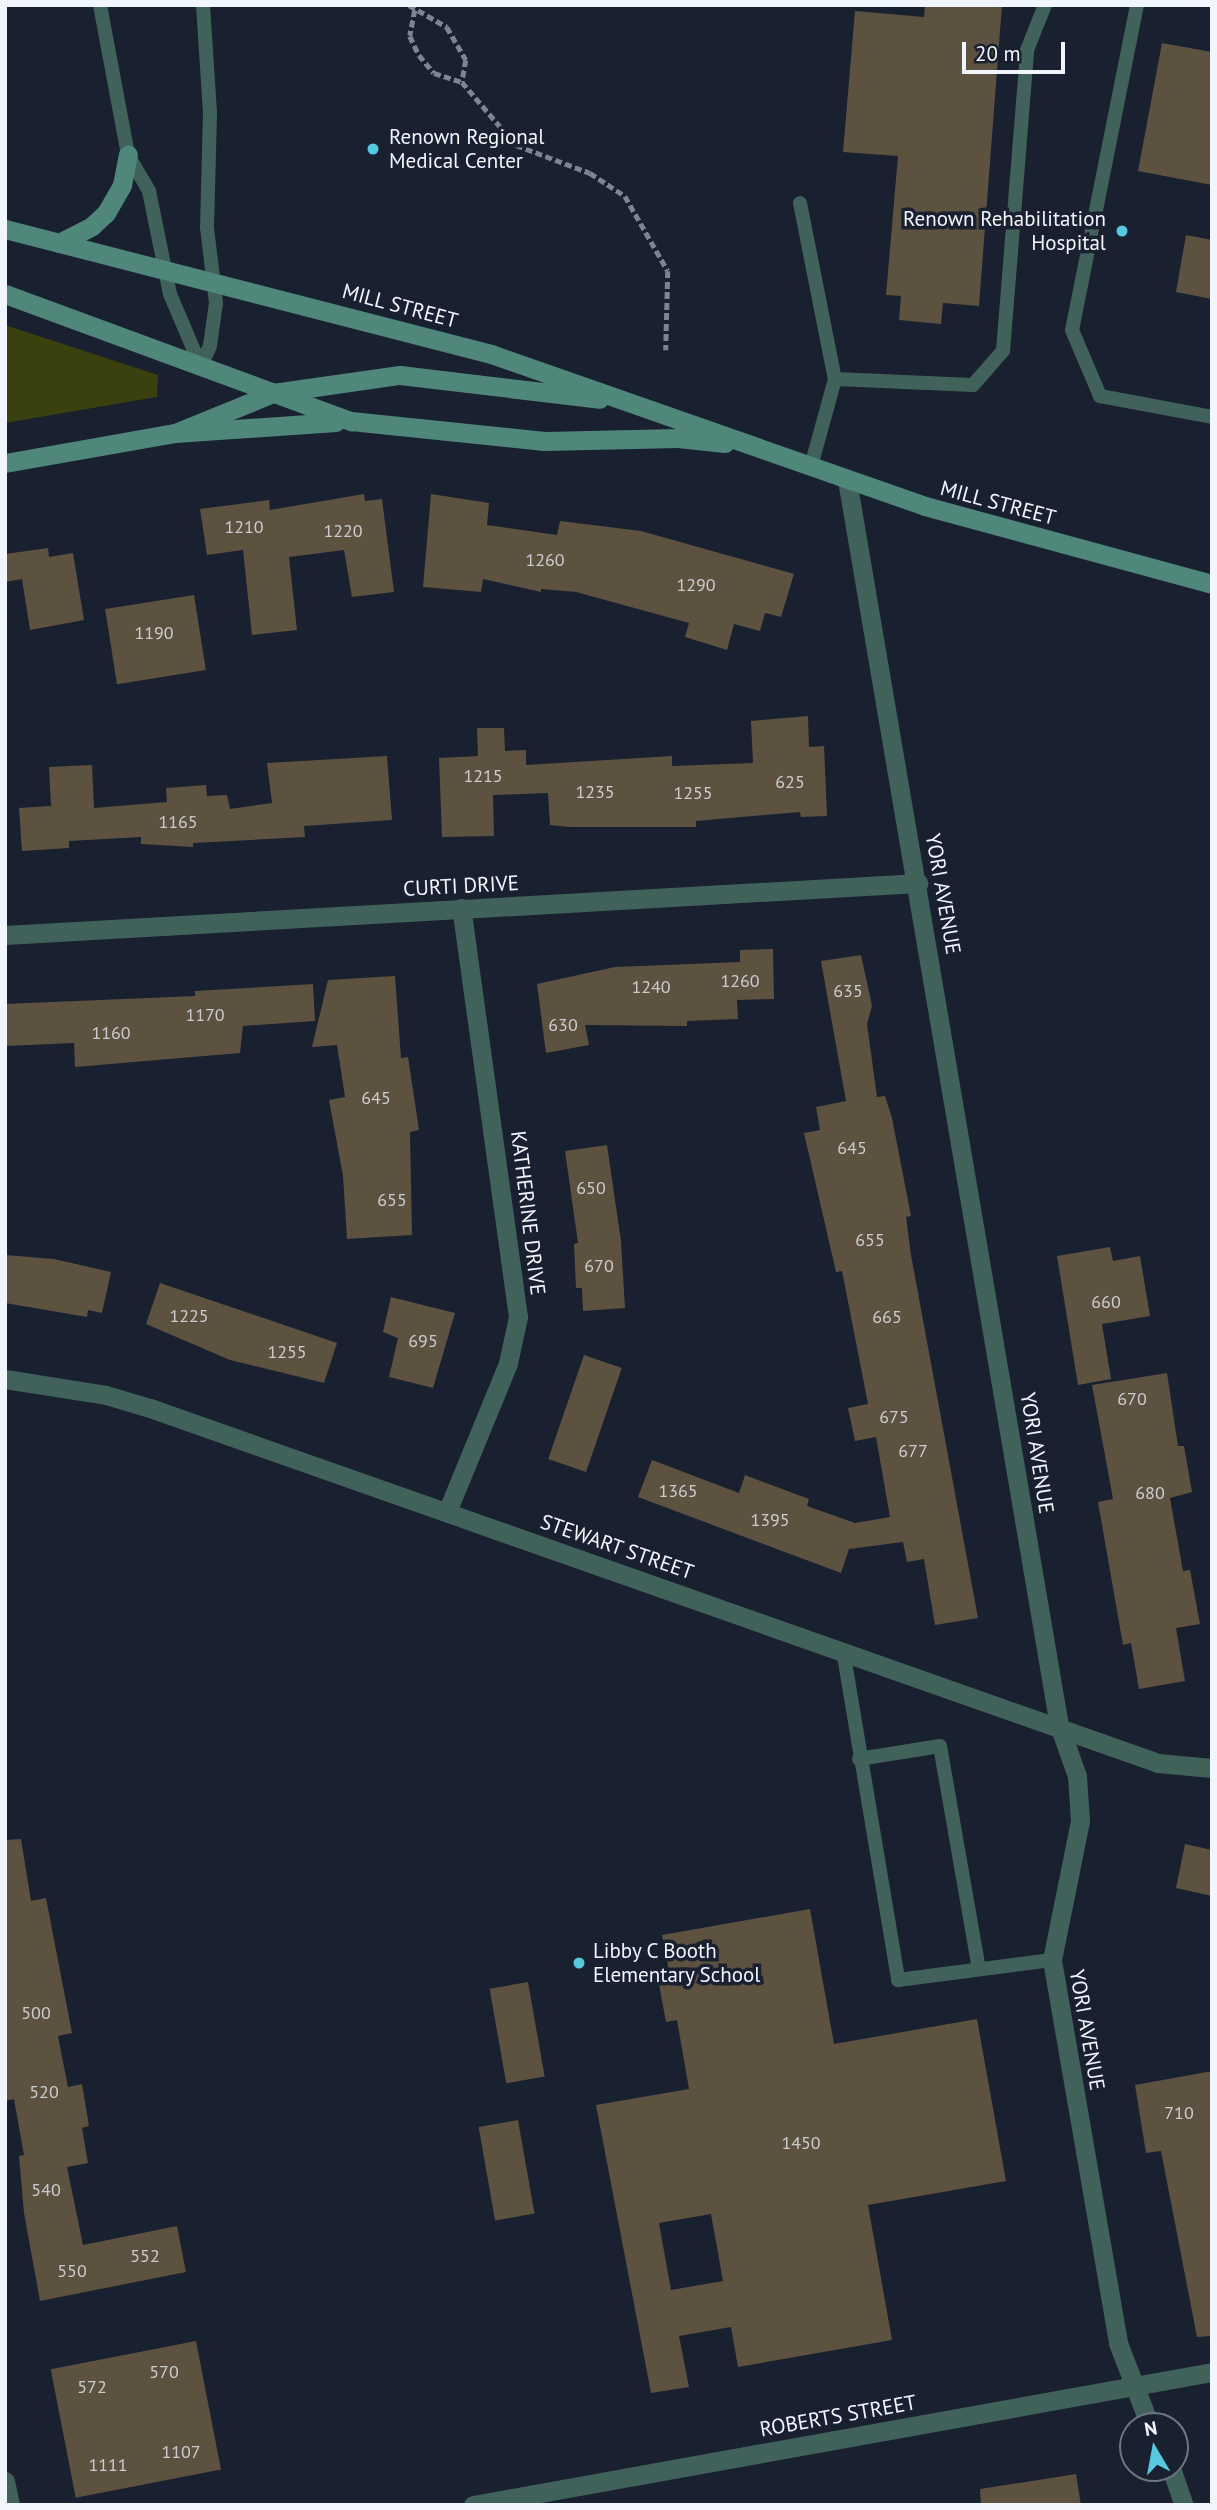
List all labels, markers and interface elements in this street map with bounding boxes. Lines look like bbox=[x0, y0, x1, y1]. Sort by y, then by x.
scale bar bbox=[965, 28, 1068, 72]
text: 20 m bbox=[975, 40, 1021, 67]
place label: Renown Regional Medical Center bbox=[389, 124, 544, 174]
marker: Renown Regional Medical Center bbox=[363, 139, 383, 159]
place label: Renown Rehabilitation Hospital bbox=[903, 206, 1106, 256]
marker: Renown Rehabilitation Hospital bbox=[1112, 221, 1132, 241]
street label: MILL STREET bbox=[339, 278, 461, 334]
street label: MILL STREET bbox=[937, 475, 1059, 531]
house number: 1210 bbox=[224, 516, 264, 538]
house number: 1220 bbox=[323, 520, 363, 542]
house number: 1260 bbox=[525, 549, 565, 571]
house number: 1290 bbox=[676, 574, 716, 596]
house number: 1190 bbox=[134, 622, 174, 644]
house number: 1215 bbox=[463, 765, 503, 787]
house number: 625 bbox=[775, 771, 805, 793]
house number: 1235 bbox=[575, 781, 615, 803]
house number: 1255 bbox=[673, 782, 713, 804]
house number: 1165 bbox=[158, 811, 198, 833]
street label: YORI AVENUE bbox=[920, 831, 966, 957]
street label: CURTI DRIVE bbox=[403, 870, 519, 902]
house number: 1260 bbox=[720, 970, 760, 992]
house number: 1240 bbox=[631, 976, 671, 998]
house number: 635 bbox=[833, 980, 863, 1002]
house number: 1170 bbox=[185, 1004, 225, 1026]
house number: 630 bbox=[548, 1014, 578, 1036]
house number: 1160 bbox=[91, 1022, 131, 1044]
house number: 645 bbox=[361, 1087, 391, 1109]
street label: KATHERINE DRIVE bbox=[505, 1129, 551, 1297]
house number: 645 bbox=[837, 1137, 867, 1159]
house number: 650 bbox=[576, 1177, 606, 1199]
house number: 655 bbox=[377, 1189, 407, 1211]
house number: 655 bbox=[855, 1229, 885, 1251]
house number: 670 bbox=[584, 1255, 614, 1277]
house number: 660 bbox=[1091, 1291, 1121, 1313]
house number: 1225 bbox=[169, 1305, 209, 1327]
house number: 665 bbox=[872, 1306, 902, 1328]
house number: 695 bbox=[408, 1330, 438, 1352]
house number: 1255 bbox=[267, 1341, 307, 1363]
house number: 670 bbox=[1117, 1388, 1147, 1410]
street label: YORI AVENUE bbox=[1015, 1390, 1059, 1516]
house number: 675 bbox=[879, 1406, 909, 1428]
house number: 677 bbox=[898, 1440, 928, 1462]
house number: 1365 bbox=[658, 1480, 698, 1502]
house number: 680 bbox=[1135, 1482, 1165, 1504]
street label: STEWART STREET bbox=[537, 1509, 697, 1585]
house number: 1395 bbox=[750, 1509, 790, 1531]
place label: Libby C Booth Elementary School bbox=[593, 1938, 761, 1988]
marker: Libby C Booth Elementary School bbox=[571, 1955, 587, 1971]
street label: YORI AVENUE bbox=[1064, 1967, 1110, 2093]
house number: 500 bbox=[21, 2002, 51, 2024]
house number: 520 bbox=[29, 2081, 59, 2103]
house number: 710 bbox=[1164, 2102, 1194, 2124]
house number: 1450 bbox=[781, 2132, 821, 2154]
house number: 540 bbox=[31, 2179, 61, 2201]
house number: 552 bbox=[130, 2245, 160, 2267]
house number: 550 bbox=[57, 2260, 87, 2282]
house number: 570 bbox=[149, 2361, 179, 2383]
house number: 572 bbox=[77, 2376, 107, 2398]
street label: ROBERTS STREET bbox=[758, 2390, 918, 2442]
north arrow bbox=[1119, 2412, 1189, 2482]
text: N bbox=[1142, 2415, 1159, 2441]
house number: 1107 bbox=[161, 2441, 201, 2463]
house number: 1111 bbox=[88, 2454, 128, 2476]

